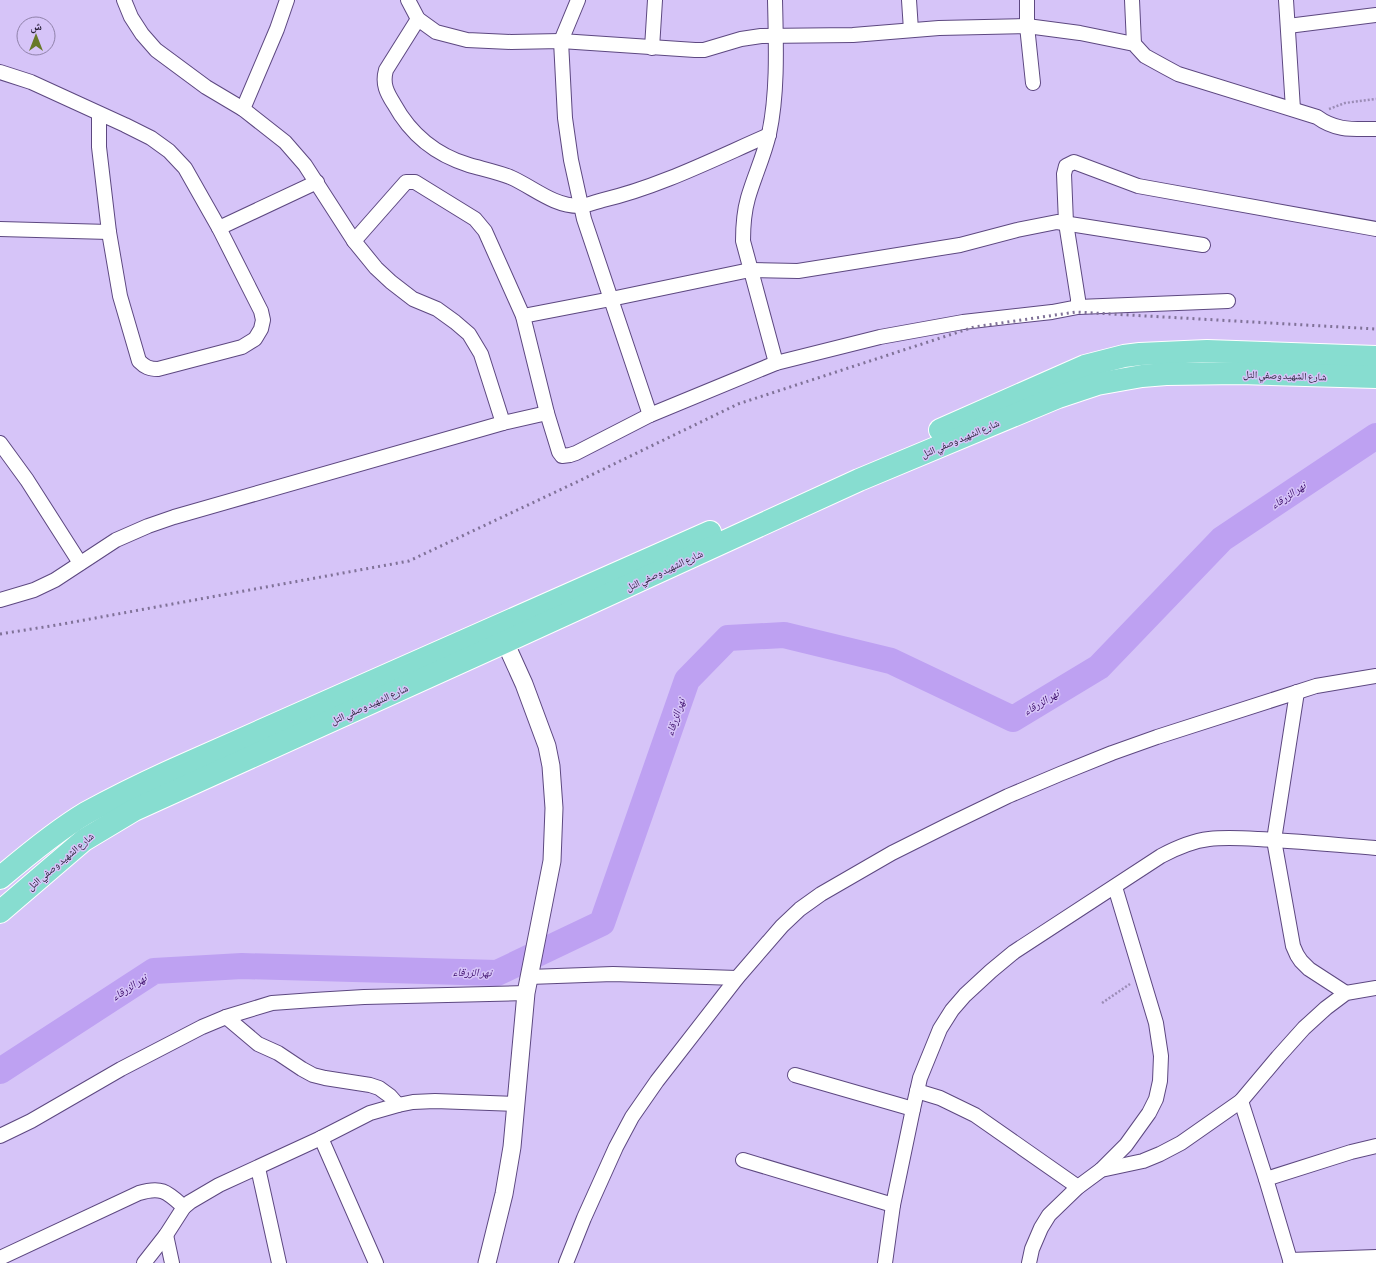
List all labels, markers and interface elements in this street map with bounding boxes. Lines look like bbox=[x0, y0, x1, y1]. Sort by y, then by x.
north arrow bbox=[16, 16, 56, 56]
text: ش bbox=[30, 20, 42, 34]
street label: شارع الشهيد وصفي التل bbox=[1243, 369, 1327, 385]
street label: شارع الشهيد وصفي التل bbox=[920, 417, 1002, 462]
water label: نهر الزرقاء bbox=[1268, 478, 1309, 512]
street label: شارع الشهيد وصفي التل bbox=[624, 548, 706, 595]
street label: شارع الشهيد وصفي التل bbox=[329, 682, 411, 729]
water label: نهر الزرقاء bbox=[1021, 686, 1063, 718]
water label: نهر الزرقاء bbox=[663, 695, 689, 738]
street label: شارع الشهيد وصفي التل bbox=[25, 830, 98, 894]
water label: نهر الزرقاء bbox=[452, 966, 493, 979]
water label: نهر الزرقاء bbox=[109, 970, 151, 1003]

